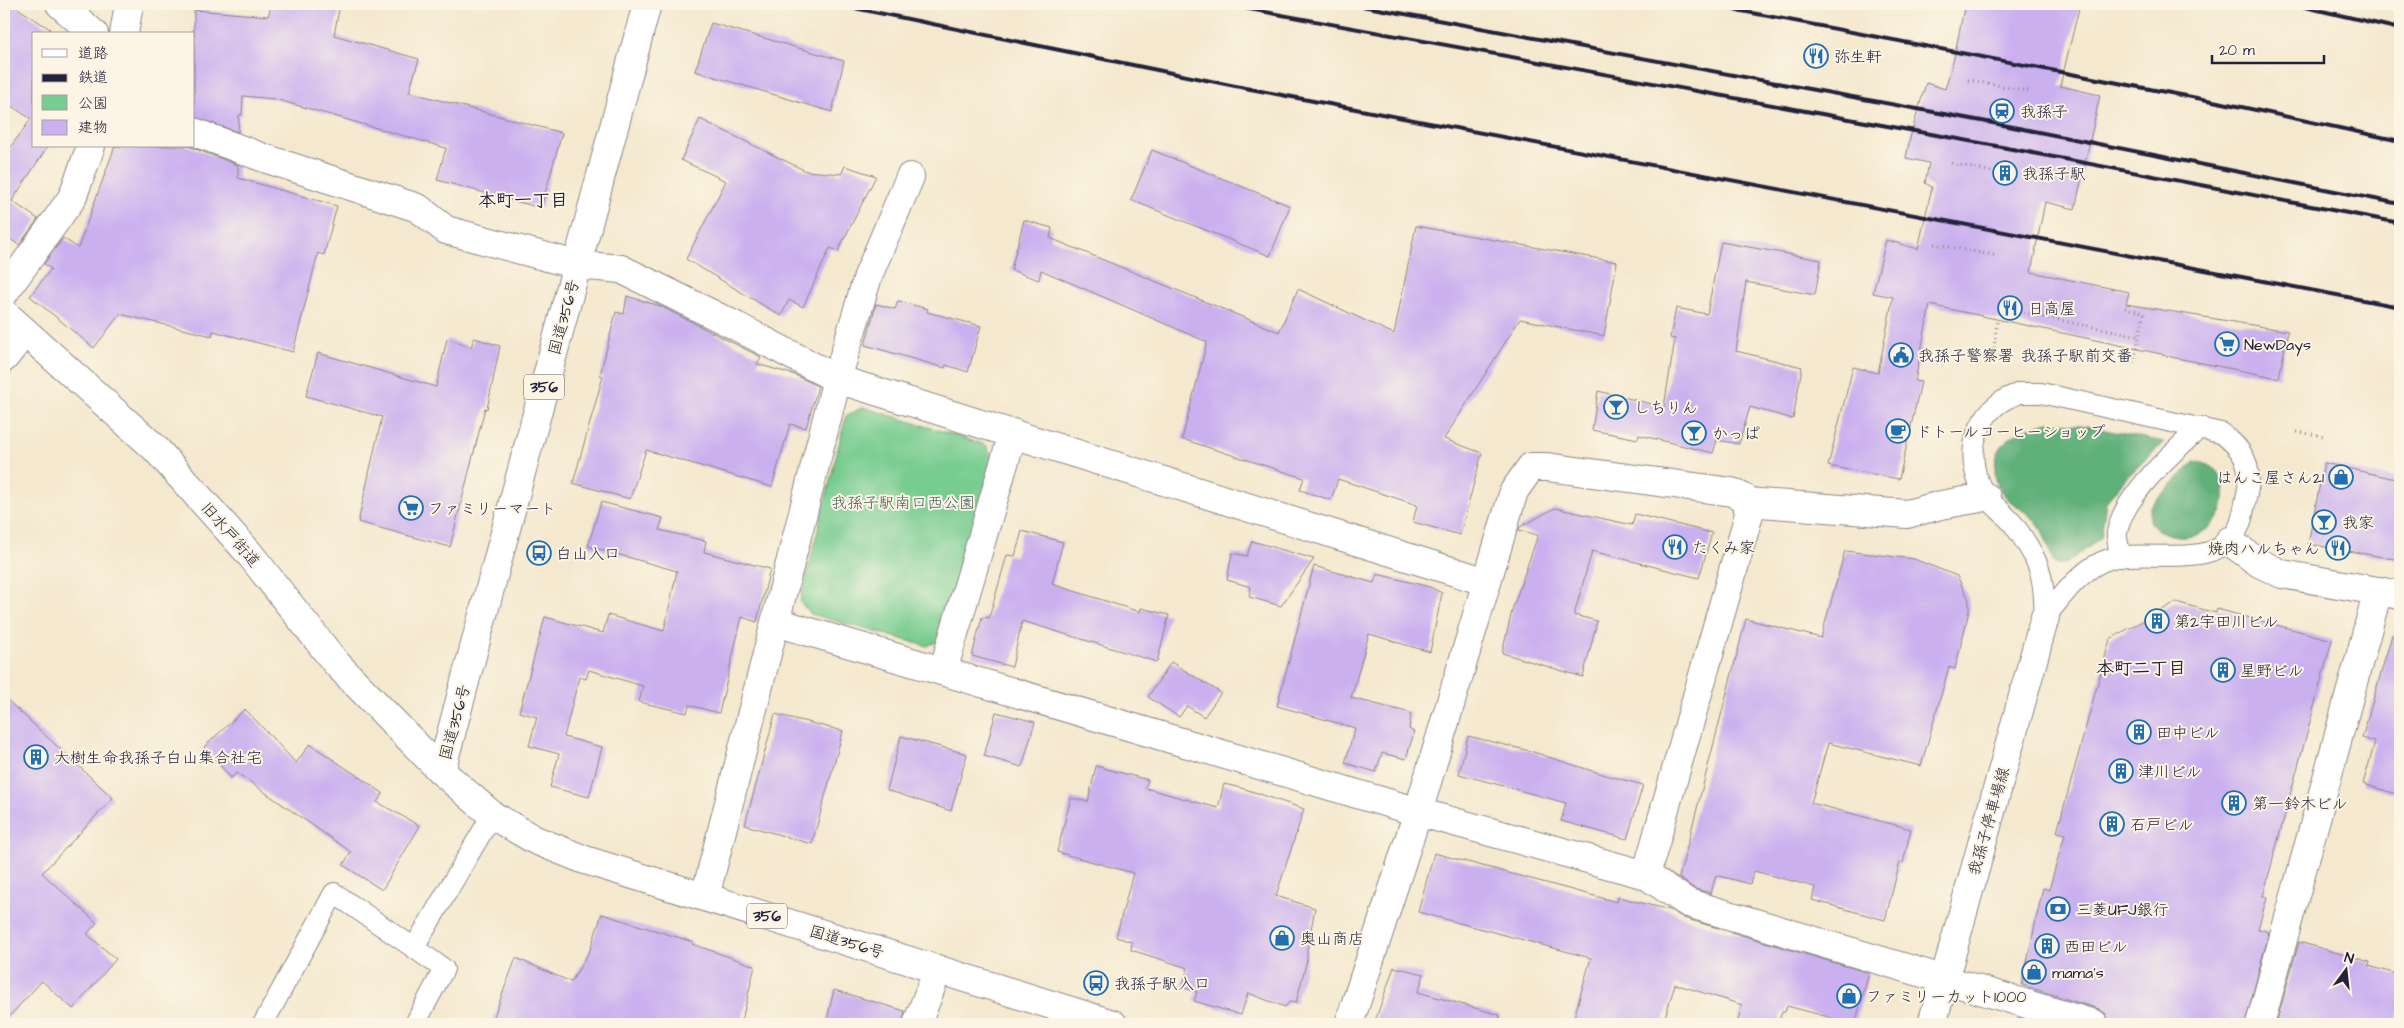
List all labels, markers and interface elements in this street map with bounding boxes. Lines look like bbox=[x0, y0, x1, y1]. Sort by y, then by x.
legend bbox=[32, 32, 195, 148]
scale bar bbox=[2212, 32, 2324, 64]
text: 20 m bbox=[2219, 40, 2255, 61]
text: 道路 bbox=[78, 43, 108, 64]
restaurant icon: 弥生軒 bbox=[1803, 43, 1829, 69]
place label: 弥生軒 bbox=[1834, 46, 1882, 68]
text: 鉄道 bbox=[78, 67, 108, 88]
text: 公園 bbox=[78, 93, 108, 114]
station icon: 我孫子 bbox=[1989, 98, 2015, 124]
place label: 我孫子 bbox=[2020, 101, 2068, 123]
text: 建物 bbox=[78, 117, 108, 138]
building icon: 我孫子駅 bbox=[1992, 160, 2018, 186]
place label: 我孫子駅 bbox=[2022, 163, 2086, 185]
district label: 本町一丁目 bbox=[478, 188, 568, 213]
street label: 国道356号 bbox=[543, 277, 585, 358]
restaurant icon: 日高屋 bbox=[1997, 295, 2023, 321]
place label: 日高屋 bbox=[2028, 298, 2076, 320]
supermarket icon: NewDays bbox=[2214, 331, 2240, 357]
place label: NewDays bbox=[2244, 334, 2311, 357]
public building icon: 我孫子警察署 我孫子駅前交番 bbox=[1888, 342, 1914, 368]
place label: 我孫子警察署 我孫子駅前交番 bbox=[1918, 345, 2132, 367]
road number: 356 bbox=[524, 374, 564, 400]
bar icon: しちりん bbox=[1603, 394, 1629, 420]
place label: しちりん bbox=[1634, 397, 1698, 419]
cafe icon: ドトールコーヒーショップ bbox=[1885, 418, 1911, 444]
bar icon: かっぱ bbox=[1681, 420, 1707, 446]
place label: ドトールコーヒーショップ bbox=[1916, 421, 2106, 443]
place label: かっぱ bbox=[1712, 423, 1760, 445]
shop icon: はんこ屋さん21 bbox=[2328, 464, 2354, 490]
place label: はんこ屋さん21 bbox=[2217, 467, 2324, 489]
park label: 我孫子駅南口西公園 bbox=[831, 492, 975, 514]
supermarket icon: ファミリーマート bbox=[398, 495, 424, 521]
street label: 旧水戸街道 bbox=[196, 497, 265, 572]
place label: ファミリーマート bbox=[428, 498, 556, 520]
bar icon: 我家 bbox=[2311, 509, 2337, 535]
place label: 我家 bbox=[2342, 512, 2374, 534]
restaurant icon: たくみ家 bbox=[1662, 534, 1688, 560]
restaurant icon: 焼肉ハルちゃん bbox=[2325, 535, 2351, 561]
place label: たくみ家 bbox=[1692, 537, 1755, 559]
place label: 焼肉ハルちゃん bbox=[2208, 538, 2320, 560]
bus stop icon: 白山入口 bbox=[526, 540, 552, 566]
place label: 白山入口 bbox=[556, 543, 620, 565]
building icon: 第2宇田川ビル bbox=[2144, 608, 2170, 634]
place label: 第2宇田川ビル bbox=[2174, 611, 2279, 633]
district label: 本町二丁目 bbox=[2096, 656, 2186, 681]
building icon: 星野ビル bbox=[2210, 657, 2236, 683]
place label: 星野ビル bbox=[2240, 660, 2304, 682]
street label: 国道356号 bbox=[434, 682, 476, 763]
building icon: 田中ビル bbox=[2126, 719, 2152, 745]
place label: 田中ビル bbox=[2156, 722, 2220, 744]
building icon: 大樹生命我孫子白山集合社宅 bbox=[23, 744, 49, 770]
place label: 大樹生命我孫子白山集合社宅 bbox=[54, 747, 262, 769]
building icon: 津川ビル bbox=[2108, 758, 2134, 784]
place label: 津川ビル bbox=[2138, 761, 2202, 783]
street label: 我孫子停車場線 bbox=[1963, 764, 2015, 878]
building icon: 第一鈴木ビル bbox=[2221, 790, 2247, 816]
place label: 第一鈴木ビル bbox=[2252, 793, 2348, 815]
building icon: 石戸ビル bbox=[2099, 811, 2125, 837]
place label: 石戸ビル bbox=[2130, 814, 2194, 836]
bank icon: 三菱UFJ銀行 bbox=[2045, 896, 2071, 922]
place label: 三菱UFJ銀行 bbox=[2076, 899, 2169, 921]
road number: 356 bbox=[747, 904, 787, 928]
street label: 国道356号 bbox=[806, 920, 887, 964]
shop icon: 奥山商店 bbox=[1269, 925, 1295, 951]
place label: 奥山商店 bbox=[1300, 928, 1364, 950]
building icon: 西田ビル bbox=[2034, 933, 2060, 959]
place label: 西田ビル bbox=[2064, 936, 2128, 958]
north arrow bbox=[2322, 946, 2372, 996]
text: N bbox=[2342, 948, 2356, 969]
shop icon: mama’s bbox=[2021, 959, 2047, 985]
place label: mama’s bbox=[2052, 962, 2104, 984]
bus stop icon: 我孫子駅入口 bbox=[1083, 970, 1109, 996]
place label: 我孫子駅入口 bbox=[1114, 973, 1210, 995]
shop icon: ファミリーカット1000 bbox=[1836, 983, 1862, 1009]
place label: ファミリーカット1000 bbox=[1866, 986, 2026, 1008]

